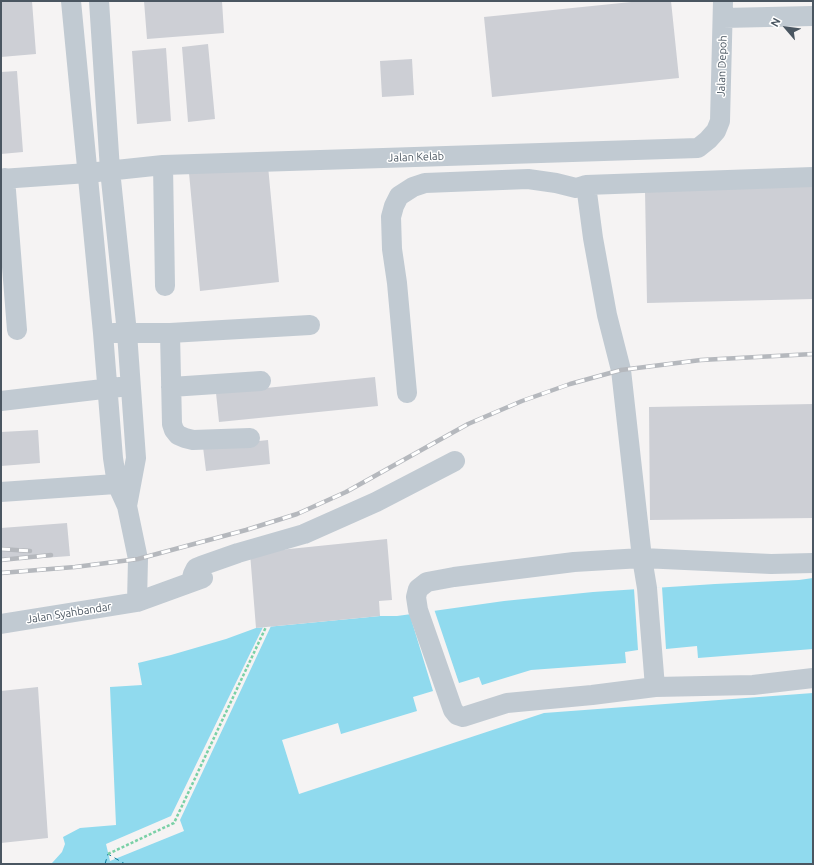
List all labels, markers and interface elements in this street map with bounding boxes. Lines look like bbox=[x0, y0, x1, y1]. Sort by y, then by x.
north arrow bbox=[766, 8, 806, 48]
text: N bbox=[768, 16, 783, 29]
street label: Jalan Depoh bbox=[714, 35, 730, 97]
street label: Jalan Kelab bbox=[388, 149, 444, 165]
street label: Jalan Syahbandar bbox=[26, 600, 112, 626]

